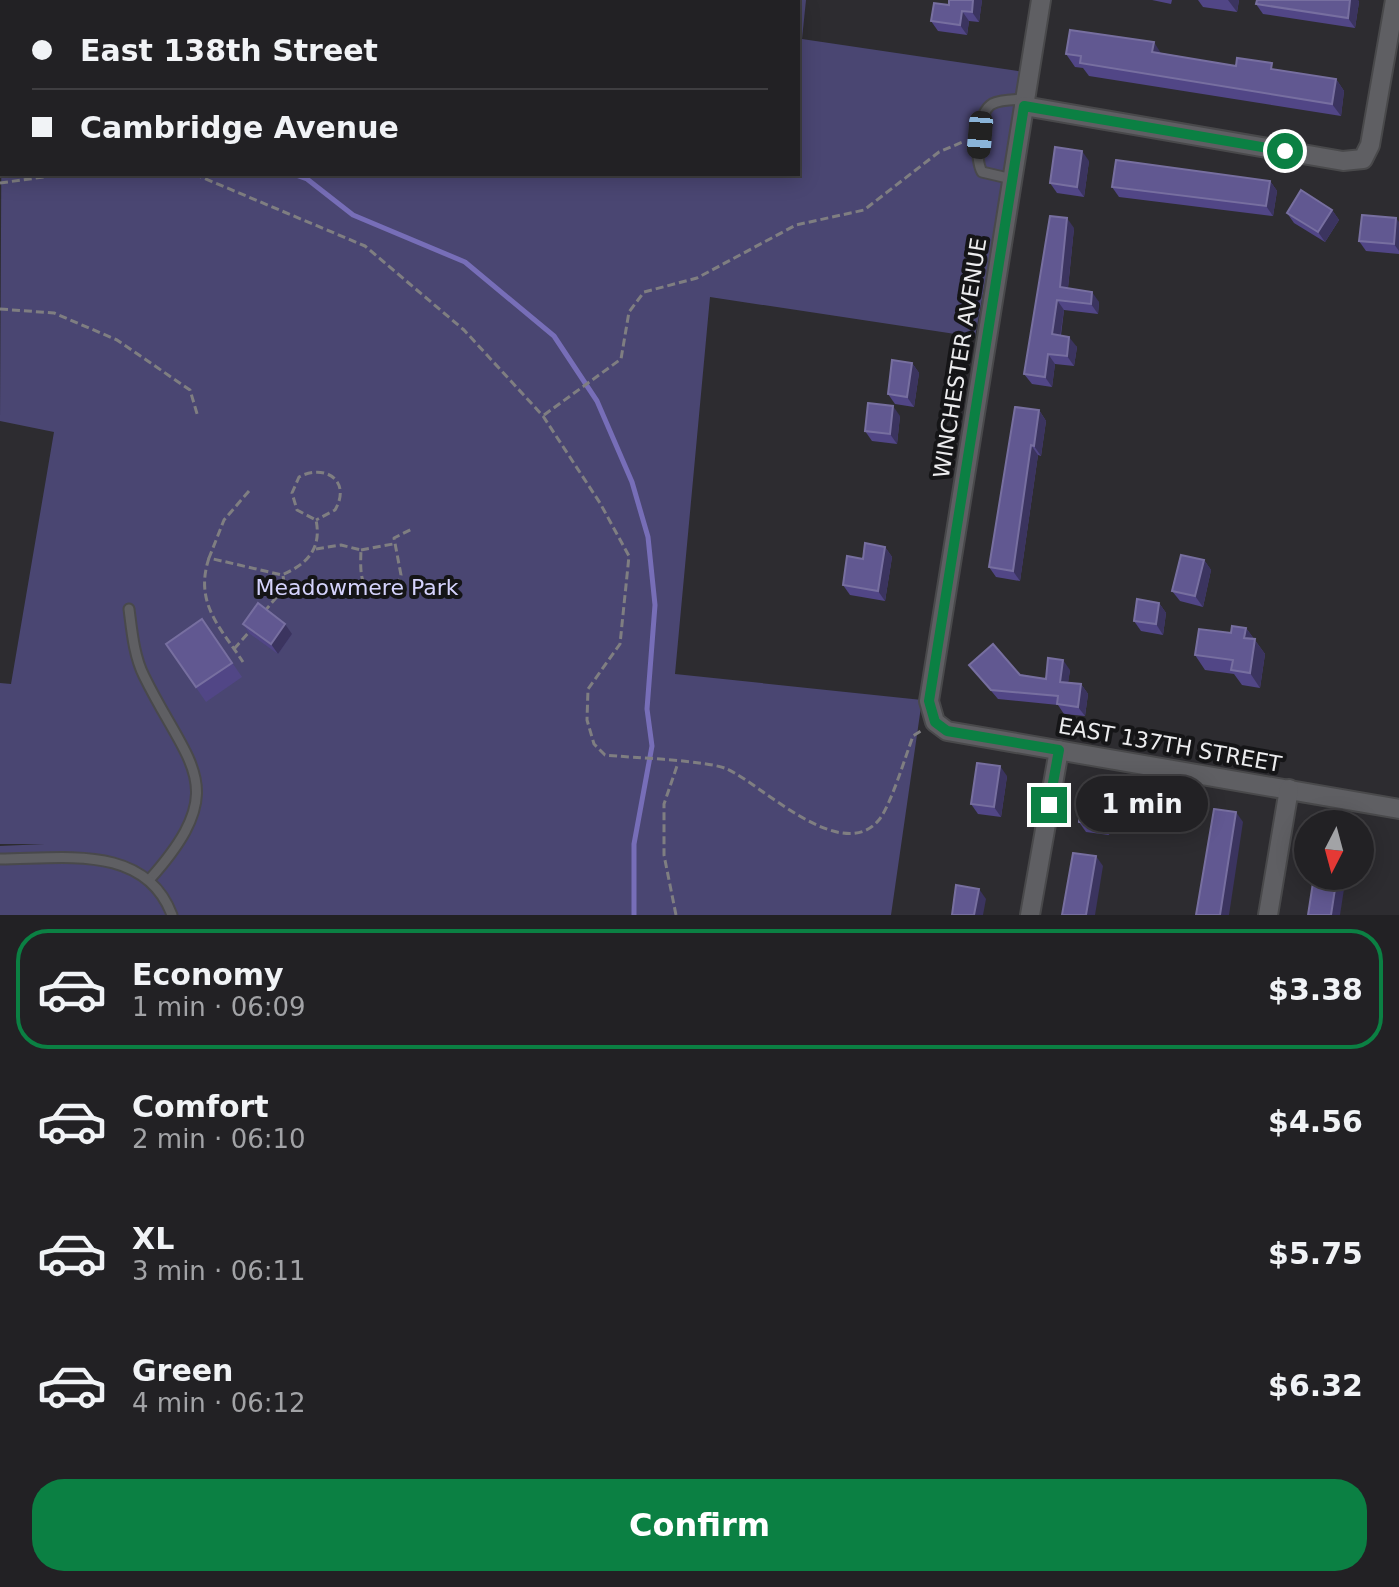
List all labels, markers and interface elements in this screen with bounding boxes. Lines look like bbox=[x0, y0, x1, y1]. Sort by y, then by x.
text: East 138th Street bbox=[80, 33, 378, 68]
text: Cambridge Avenue bbox=[80, 110, 399, 145]
car bbox=[966, 110, 994, 160]
route start bbox=[1267, 133, 1303, 169]
street label: WINCHESTER AVENUE bbox=[929, 236, 991, 480]
park label: Meadowmere Park bbox=[255, 575, 459, 600]
street label: EAST 137TH STREET bbox=[1056, 713, 1284, 777]
callout: 1 min bbox=[1077, 777, 1209, 833]
route end bbox=[1031, 787, 1067, 823]
text: 1 min bbox=[1101, 789, 1183, 819]
north arrow bbox=[1294, 810, 1374, 890]
map controls bbox=[1294, 810, 1374, 890]
icon: car bbox=[36, 953, 108, 1025]
text: Economy bbox=[132, 957, 284, 992]
text: $3.38 bbox=[1268, 972, 1363, 1007]
text: 1 min · 06:09 bbox=[132, 992, 306, 1022]
icon: car bbox=[36, 1085, 108, 1157]
text: Comfort bbox=[132, 1089, 269, 1124]
text: $4.56 bbox=[1268, 1104, 1363, 1139]
text: 2 min · 06:10 bbox=[132, 1124, 306, 1154]
icon: car bbox=[36, 1217, 108, 1289]
text: XL bbox=[132, 1221, 174, 1256]
text: $5.75 bbox=[1268, 1236, 1363, 1271]
text: 3 min · 06:11 bbox=[132, 1256, 306, 1286]
icon: car bbox=[36, 1349, 108, 1421]
text: Green bbox=[132, 1353, 233, 1388]
text: $6.32 bbox=[1268, 1368, 1363, 1403]
text: 4 min · 06:12 bbox=[132, 1388, 306, 1418]
button: Confirm bbox=[32, 1479, 1367, 1571]

